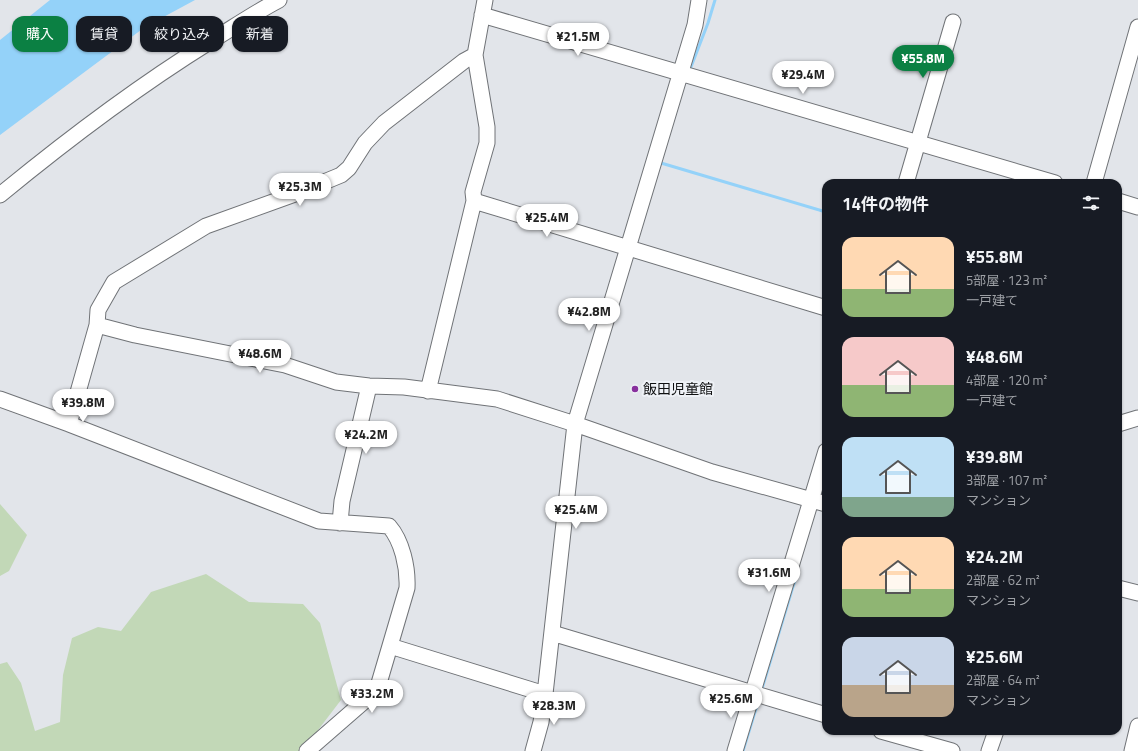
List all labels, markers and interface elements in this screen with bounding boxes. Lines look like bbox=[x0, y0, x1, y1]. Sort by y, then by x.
chip: 購入 bbox=[12, 16, 68, 52]
chip: 賃貸 bbox=[76, 16, 132, 52]
chip: 絞り込み bbox=[140, 16, 224, 52]
chip: 新着 bbox=[232, 16, 288, 52]
pin: ¥21.5M bbox=[545, 23, 611, 57]
text: ¥21.5M bbox=[556, 26, 600, 46]
pin: ¥55.8M bbox=[890, 45, 956, 79]
text: ¥55.8M bbox=[901, 48, 945, 68]
pin: ¥29.4M bbox=[770, 61, 836, 95]
text: ¥29.4M bbox=[781, 64, 825, 84]
pin: ¥25.3M bbox=[267, 173, 333, 207]
text: ¥25.3M bbox=[278, 176, 322, 196]
text: 14件の物件 bbox=[842, 191, 929, 217]
icon: filters bbox=[1080, 192, 1102, 214]
pin: ¥25.4M bbox=[514, 204, 580, 238]
text: ¥25.4M bbox=[525, 207, 569, 227]
text: ¥55.8M bbox=[966, 244, 1023, 270]
icon: home bbox=[874, 253, 922, 301]
text: 5部屋 · 123 m² bbox=[966, 270, 1047, 290]
text: 一戸建て bbox=[966, 290, 1018, 310]
pin: ¥42.8M bbox=[556, 298, 622, 332]
text: ¥42.8M bbox=[567, 301, 611, 321]
pin: ¥48.6M bbox=[227, 340, 293, 374]
text: ¥48.6M bbox=[238, 343, 282, 363]
text: ¥48.6M bbox=[966, 344, 1023, 370]
icon: home bbox=[874, 353, 922, 401]
text: 4部屋 · 120 m² bbox=[966, 370, 1047, 390]
place label: 飯田児童館 bbox=[643, 378, 713, 399]
marker: 飯田児童館 bbox=[630, 384, 640, 394]
pin: ¥39.8M bbox=[50, 389, 116, 423]
text: 一戸建て bbox=[966, 390, 1018, 410]
text: ¥39.8M bbox=[61, 392, 105, 412]
pin: ¥24.2M bbox=[333, 421, 399, 455]
text: ¥24.2M bbox=[344, 424, 388, 444]
text: ¥39.8M bbox=[966, 444, 1023, 470]
icon: home bbox=[874, 453, 922, 501]
text: 3部屋 · 107 m² bbox=[966, 470, 1047, 490]
text: マンション bbox=[966, 490, 1031, 510]
pin: ¥25.4M bbox=[543, 496, 609, 530]
text: ¥25.4M bbox=[554, 499, 598, 519]
text: ¥24.2M bbox=[966, 544, 1023, 570]
icon: home bbox=[874, 553, 922, 601]
pin: ¥31.6M bbox=[736, 559, 802, 593]
text: ¥31.6M bbox=[747, 562, 791, 582]
text: 2部屋 · 62 m² bbox=[966, 570, 1040, 590]
text: マンション bbox=[966, 590, 1031, 610]
text: ¥25.6M bbox=[966, 644, 1023, 670]
icon: home bbox=[874, 653, 922, 701]
text: 2部屋 · 64 m² bbox=[966, 670, 1040, 690]
pin: ¥33.2M bbox=[339, 680, 405, 714]
text: ¥33.2M bbox=[350, 683, 394, 703]
pin: ¥25.6M bbox=[698, 685, 764, 719]
text: ¥25.6M bbox=[709, 688, 753, 708]
text: マンション bbox=[966, 690, 1031, 710]
pin: ¥28.3M bbox=[521, 692, 587, 726]
text: ¥28.3M bbox=[532, 695, 576, 715]

